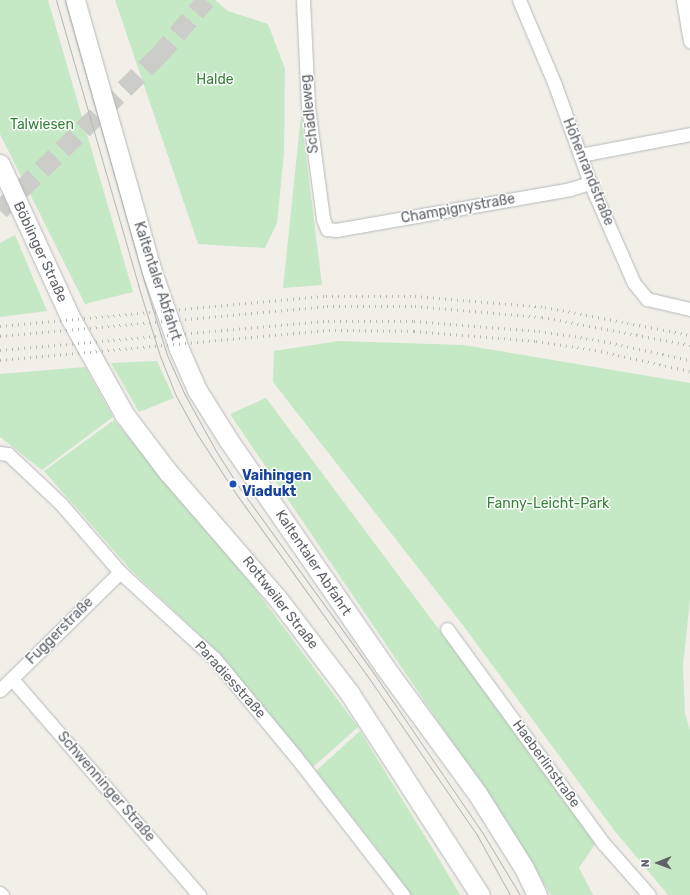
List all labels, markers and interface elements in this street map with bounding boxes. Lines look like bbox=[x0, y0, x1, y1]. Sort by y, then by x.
park label: Halde bbox=[196, 72, 234, 88]
street label: Schädleweg bbox=[298, 74, 322, 154]
street label: Höhenrandstraße bbox=[559, 116, 617, 228]
park label: Talwiesen bbox=[10, 117, 74, 133]
street label: Champignystraße bbox=[400, 191, 516, 227]
street label: Böblinger Straße bbox=[9, 199, 71, 305]
street label: Kaltentaler Abfahrt bbox=[130, 219, 184, 343]
place label: Vaihingen Viadukt bbox=[242, 468, 311, 500]
marker: Vaihingen Viadukt bbox=[227, 478, 239, 490]
park label: Fanny-Leicht-Park bbox=[487, 496, 609, 512]
street label: Kaltentaler Abfahrt bbox=[271, 507, 355, 619]
street label: Rottweiler Straße bbox=[238, 553, 322, 653]
street label: Fuggerstraße bbox=[23, 594, 97, 668]
street label: Paradiesstraße bbox=[191, 638, 269, 722]
street label: Haeberlinstraße bbox=[509, 717, 583, 811]
street label: Schwenninger Straße bbox=[53, 728, 159, 846]
north arrow bbox=[638, 843, 678, 883]
text: N bbox=[639, 859, 652, 867]

